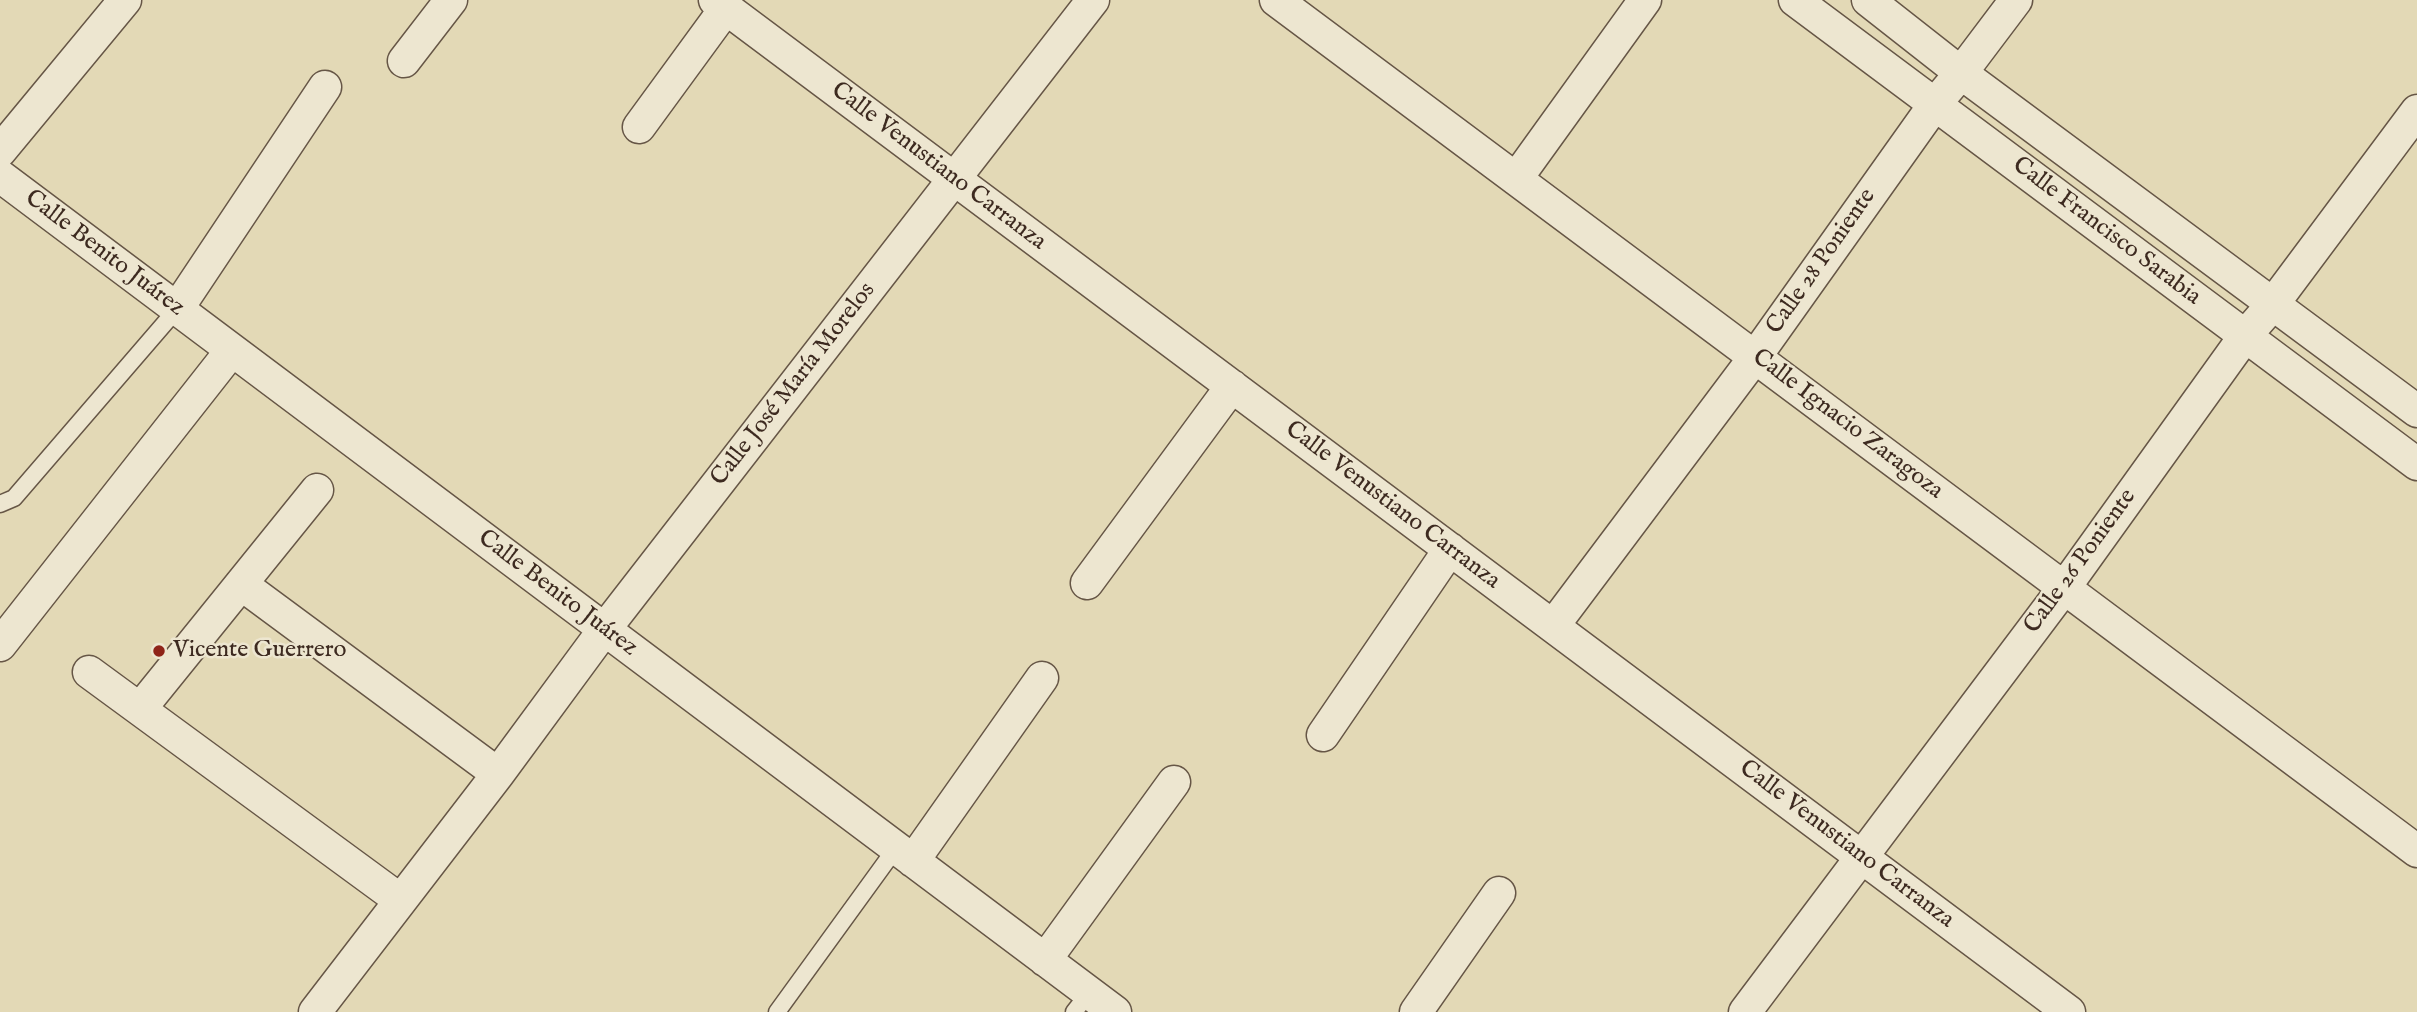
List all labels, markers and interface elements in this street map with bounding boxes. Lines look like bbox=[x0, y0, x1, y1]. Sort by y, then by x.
street label: Calle Venustiano Carranza bbox=[825, 77, 1051, 257]
street label: Calle Francisco Sarabia bbox=[2006, 152, 2206, 312]
street label: Calle 28 Poniente bbox=[1761, 184, 1883, 340]
street label: Calle Benito Juárez bbox=[19, 185, 189, 323]
street label: Calle José María Morelos bbox=[706, 278, 882, 492]
street label: Calle Ignacio Zaragoza bbox=[1746, 344, 1948, 506]
street label: Calle Venustiano Carranza bbox=[1279, 416, 1505, 596]
street label: Calle 26 Poniente bbox=[2019, 484, 2143, 640]
street label: Calle Benito Juárez bbox=[472, 525, 642, 663]
place label: Vicente Guerrero bbox=[173, 637, 346, 665]
marker: Vicente Guerrero bbox=[151, 643, 167, 659]
street label: Calle Venustiano Carranza bbox=[1733, 755, 1959, 935]

